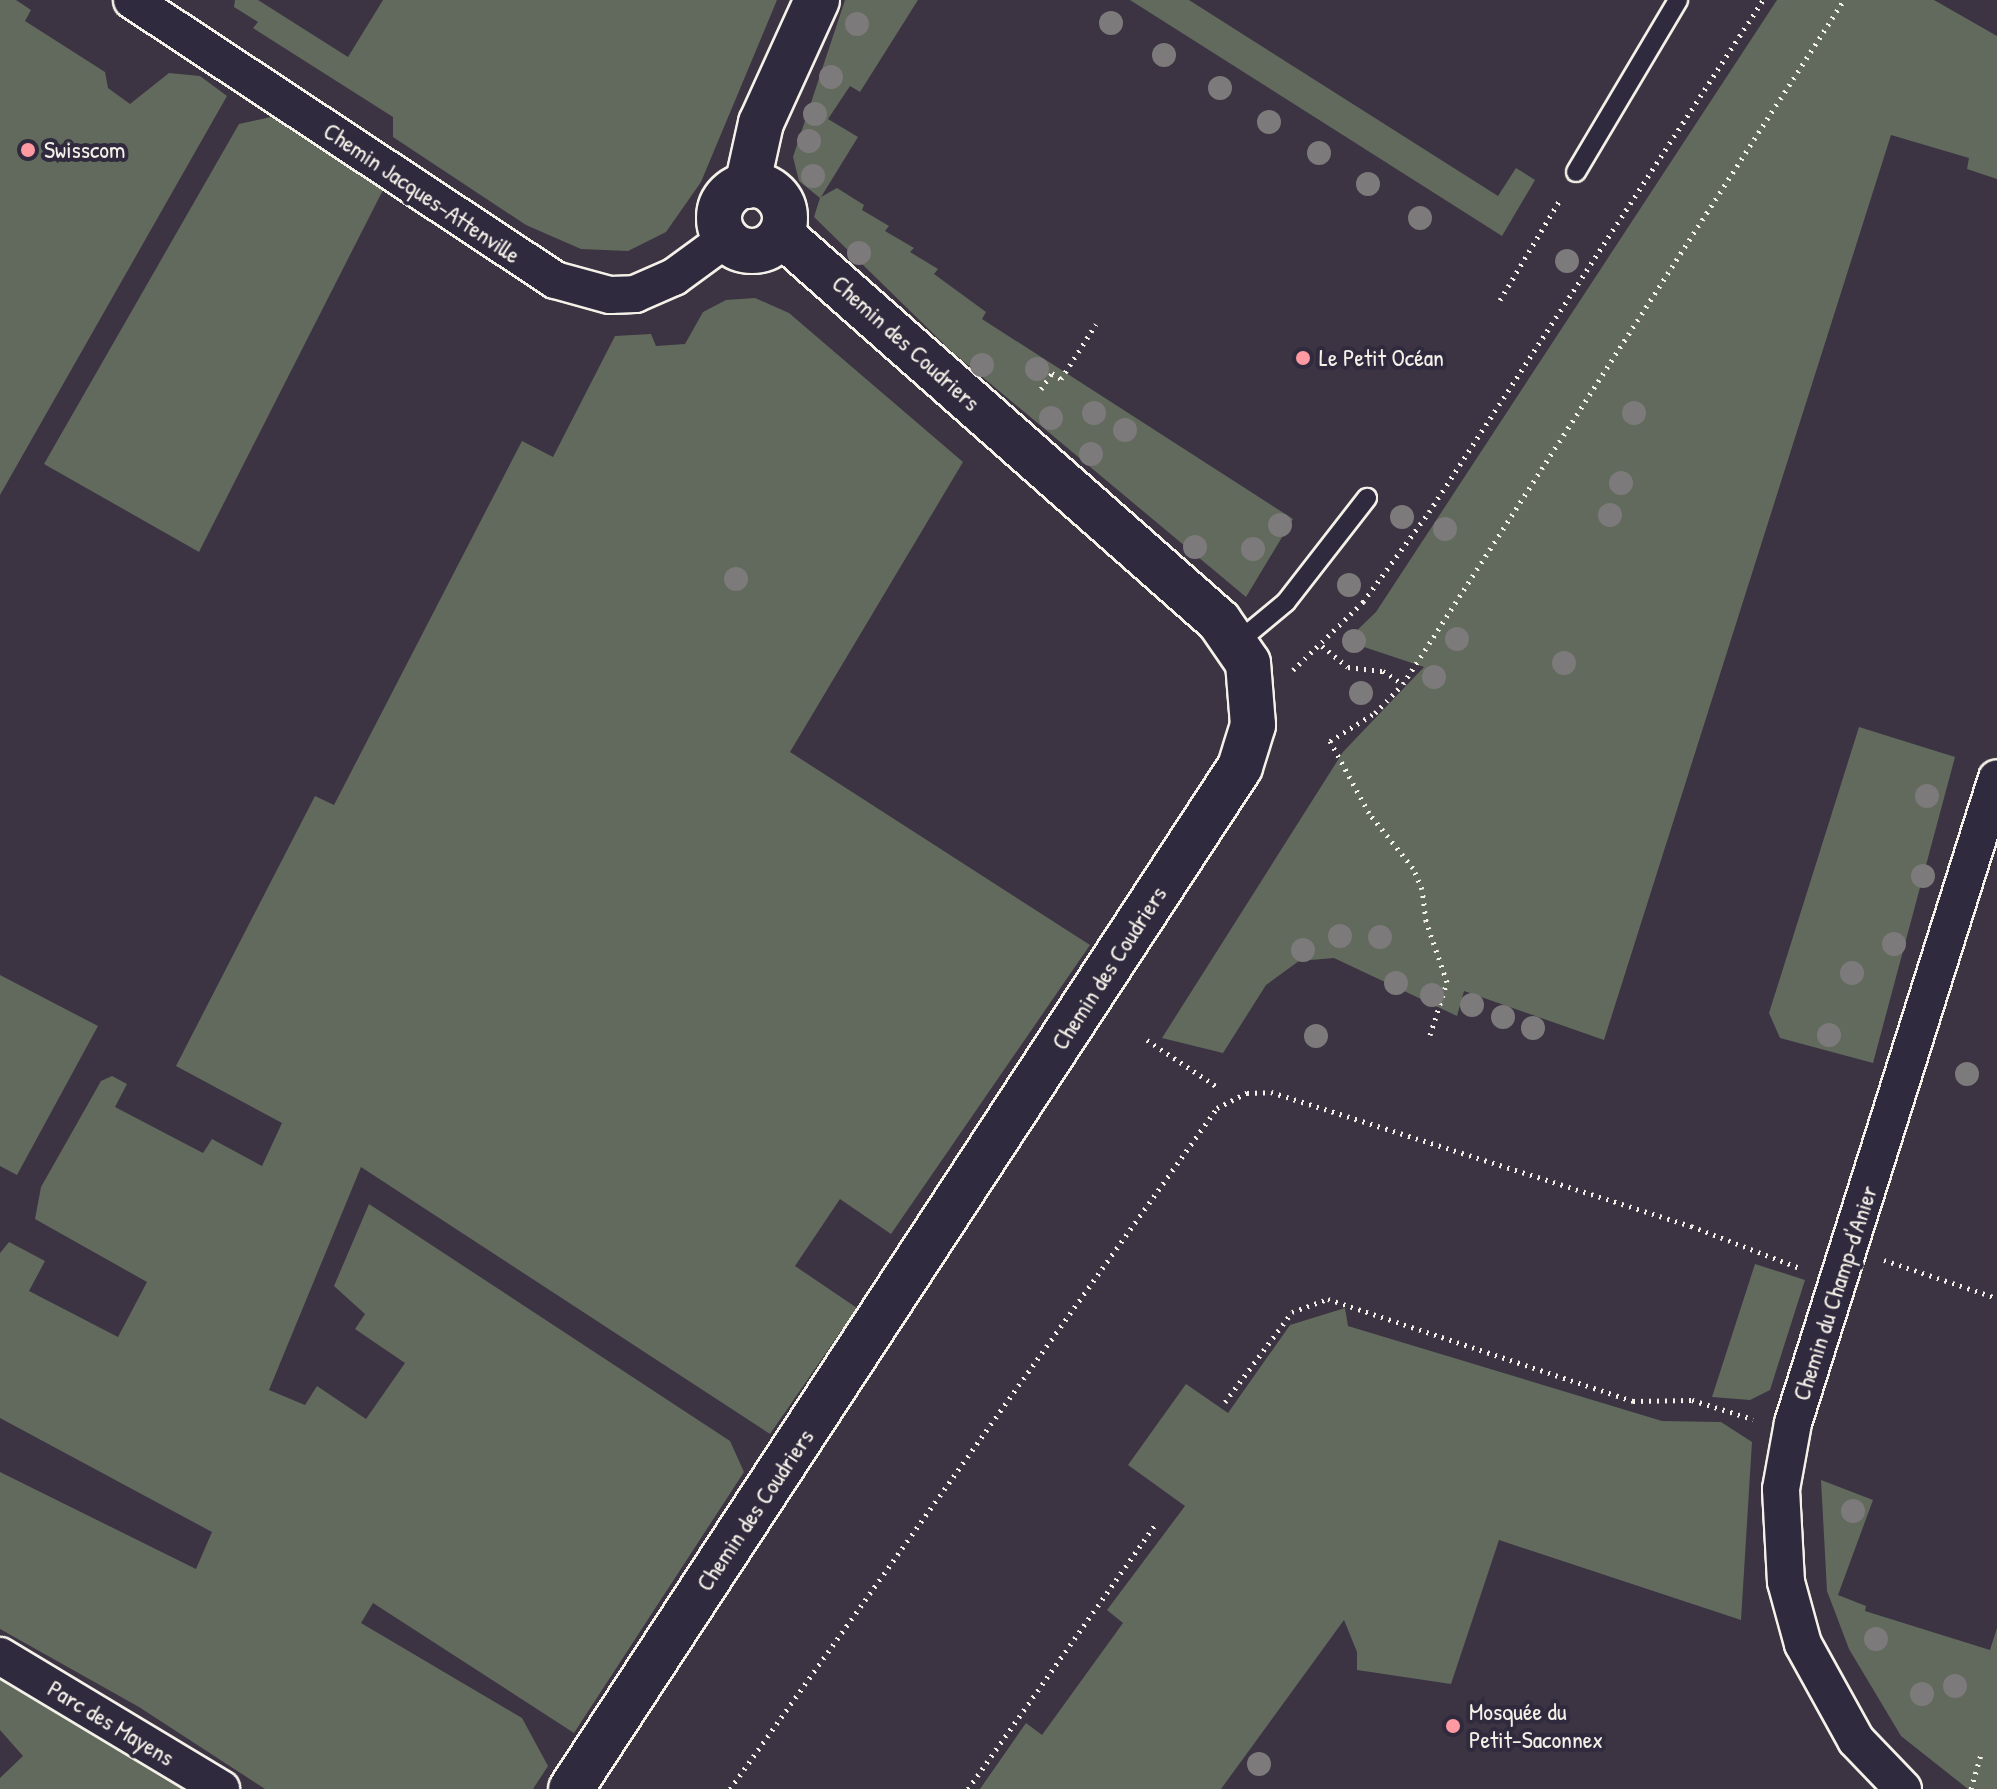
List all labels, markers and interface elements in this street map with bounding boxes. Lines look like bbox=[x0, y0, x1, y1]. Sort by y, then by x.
street label: Chemin Jacques-Attenville bbox=[318, 116, 526, 270]
place label: Swisscom bbox=[44, 136, 125, 164]
marker: Swisscom bbox=[19, 141, 37, 159]
street label: Chemin des Coudriers bbox=[826, 269, 986, 417]
place label: Le Petit Océan bbox=[1319, 344, 1444, 372]
marker: Le Petit Océan bbox=[1294, 349, 1312, 367]
street label: Chemin des Coudriers bbox=[1045, 881, 1173, 1055]
street label: Chemin du Champ-d'Anier bbox=[1787, 1182, 1883, 1404]
street label: Chemin des Coudriers bbox=[690, 1424, 820, 1596]
street label: Parc des Mayens bbox=[43, 1674, 179, 1772]
place label: Mosquée du Petit-Saconnex bbox=[1469, 1698, 1603, 1754]
marker: Mosquée du Petit-Saconnex bbox=[1444, 1717, 1462, 1735]

